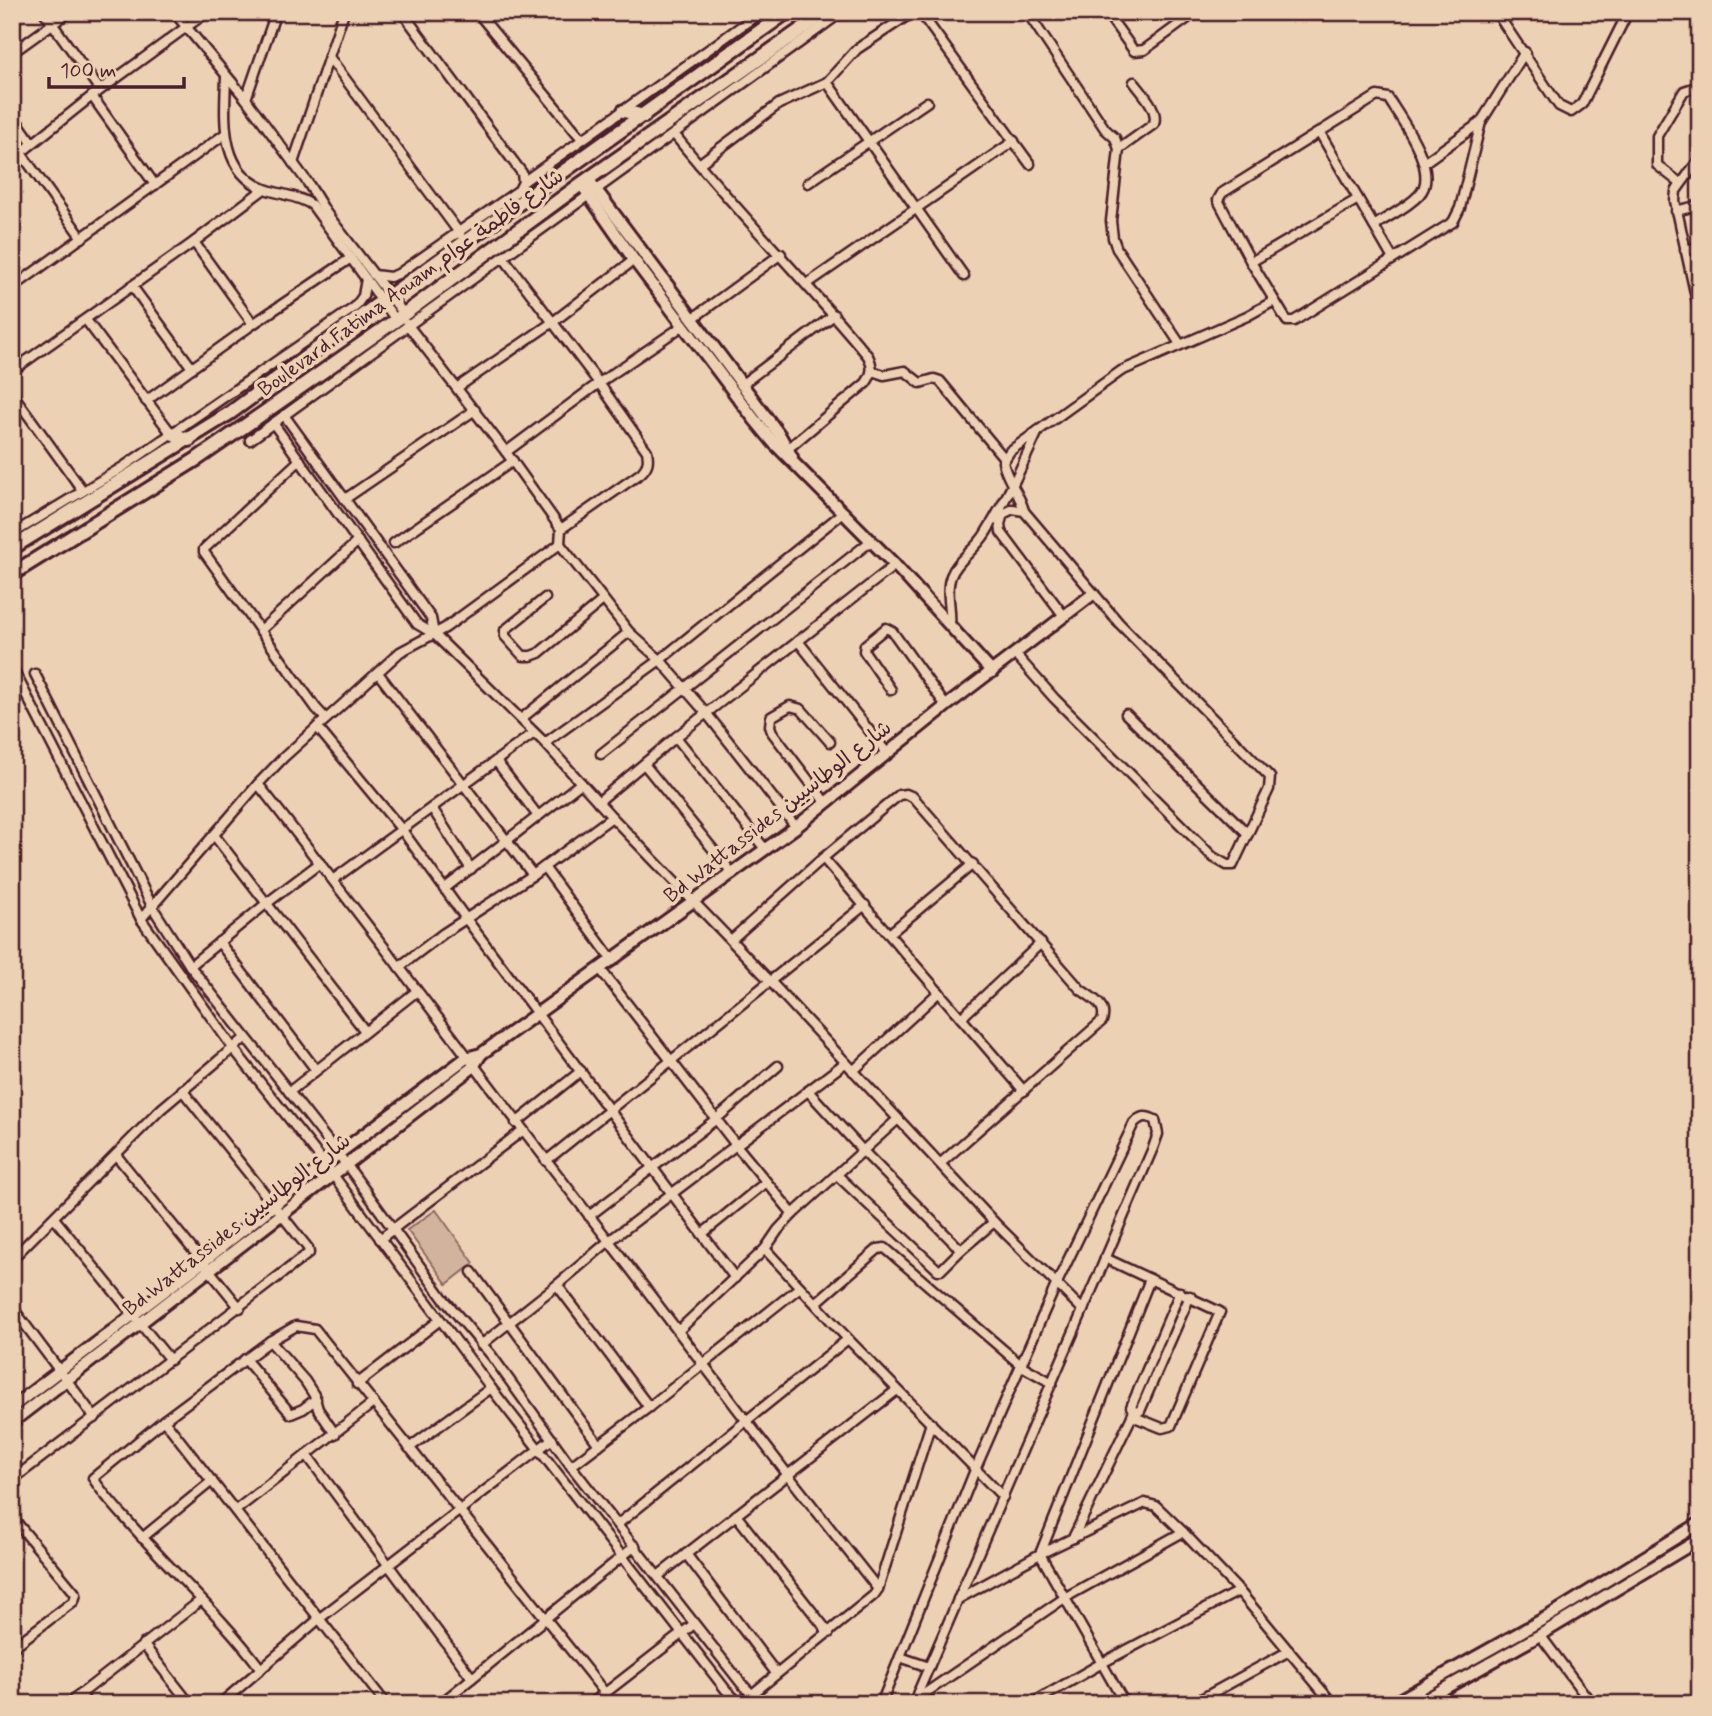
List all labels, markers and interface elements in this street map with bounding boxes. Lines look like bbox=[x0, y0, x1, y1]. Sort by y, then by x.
scale bar bbox=[49, 46, 184, 90]
text: 100 m bbox=[60, 57, 116, 85]
street label: Boulevard Fatima Aouam شارع فاطمة عوام bbox=[252, 162, 570, 404]
street label: Bd Wattassides شارع الوطاسيين bbox=[658, 714, 898, 910]
street label: Bd Wattassides شارع الوطاسيين bbox=[117, 1127, 357, 1323]

